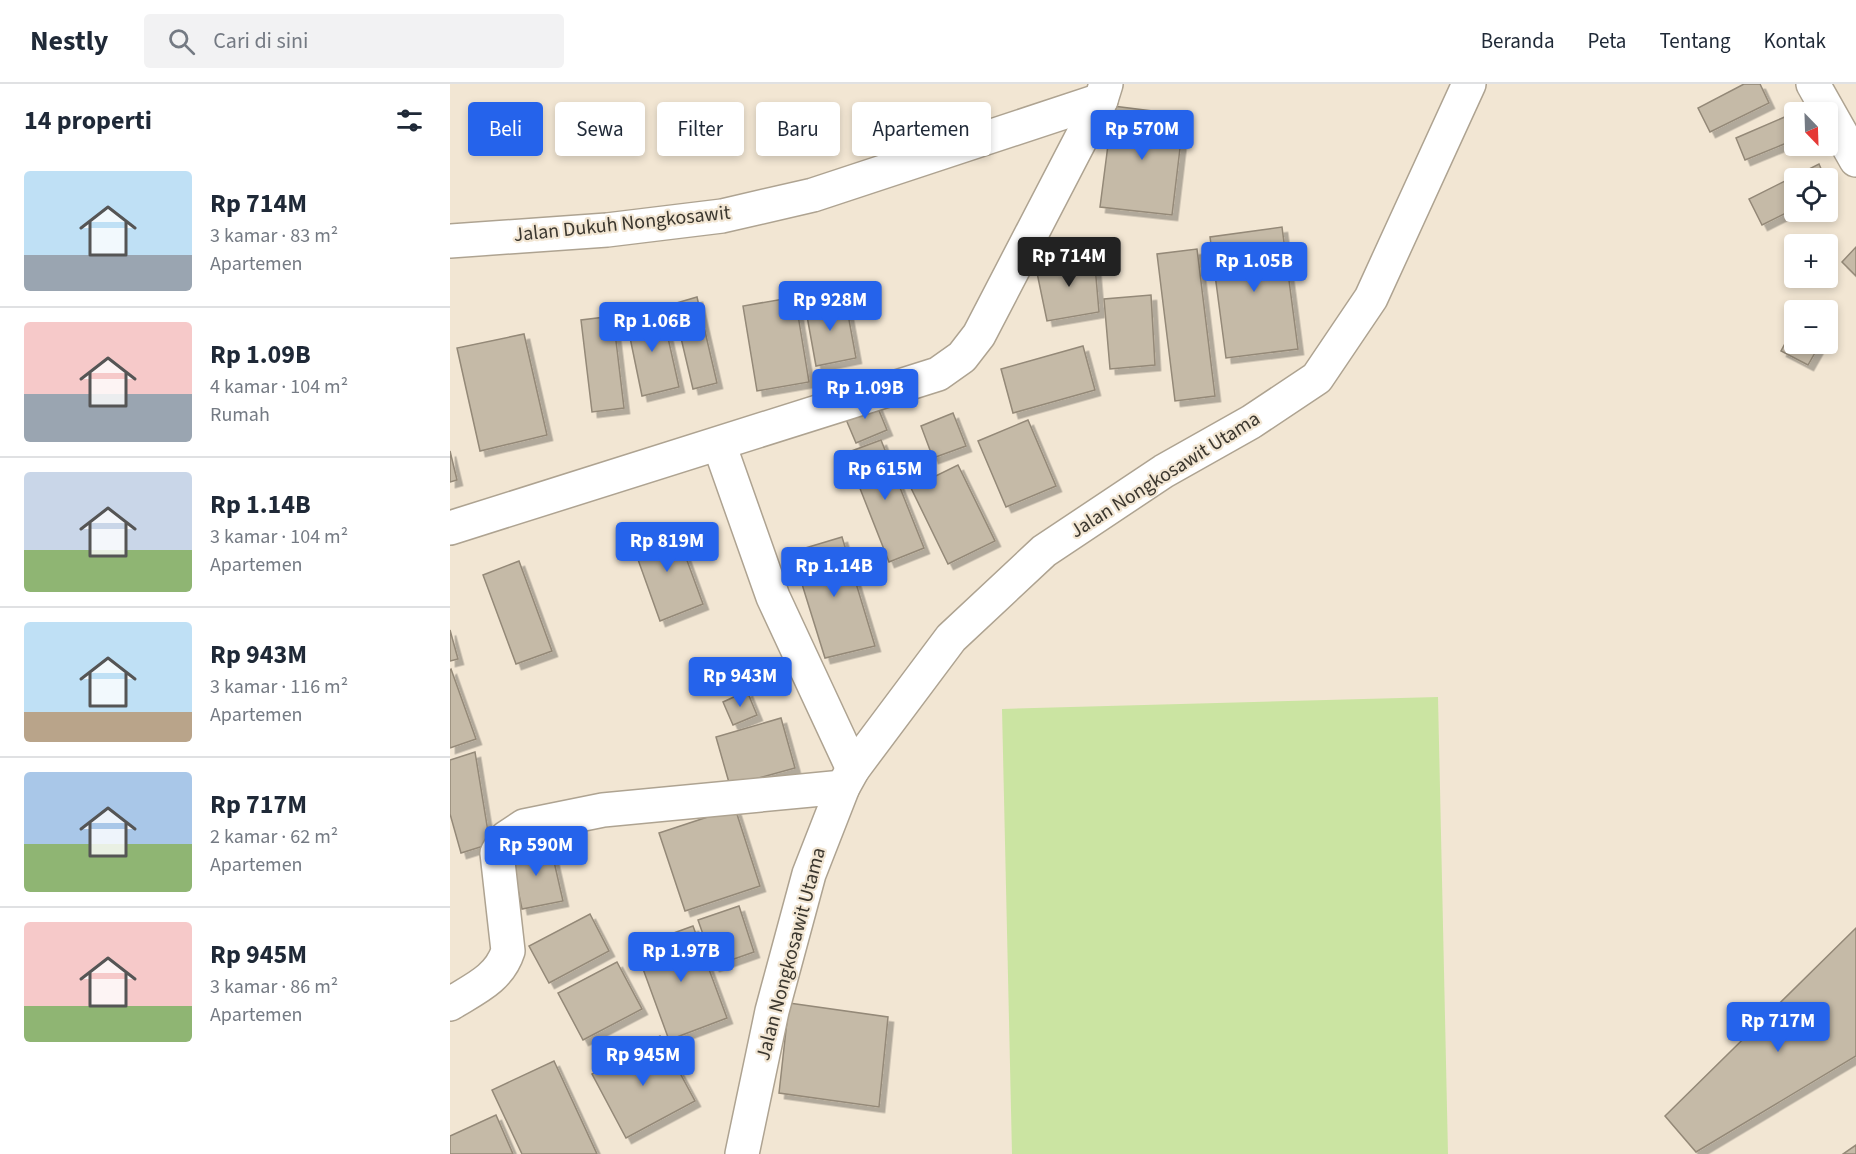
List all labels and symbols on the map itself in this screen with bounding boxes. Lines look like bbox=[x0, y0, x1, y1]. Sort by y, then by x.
north arrow bbox=[1784, 102, 1838, 156]
pin: Rp 570M bbox=[1087, 110, 1197, 161]
street label: Jalan Dukuh Nongkosawit bbox=[512, 199, 732, 249]
pin: Rp 714M bbox=[1014, 237, 1124, 288]
pin: Rp 1.05B bbox=[1192, 242, 1316, 293]
pin: Rp 928M bbox=[775, 281, 885, 332]
pin: Rp 1.06B bbox=[590, 302, 714, 353]
pin: Rp 1.09B bbox=[803, 369, 927, 420]
street label: Jalan Nongkosawit Utama bbox=[1065, 405, 1265, 545]
pin: Rp 615M bbox=[830, 450, 940, 501]
pin: Rp 819M bbox=[612, 522, 722, 573]
pin: Rp 1.14B bbox=[772, 547, 896, 598]
pin: Rp 943M bbox=[685, 657, 795, 708]
pin: Rp 590M bbox=[481, 826, 591, 877]
street label: Jalan Nongkosawit Utama bbox=[749, 844, 833, 1064]
pin: Rp 1.97B bbox=[619, 932, 743, 983]
pin: Rp 717M bbox=[1723, 1002, 1833, 1053]
pin: Rp 945M bbox=[588, 1036, 698, 1087]

